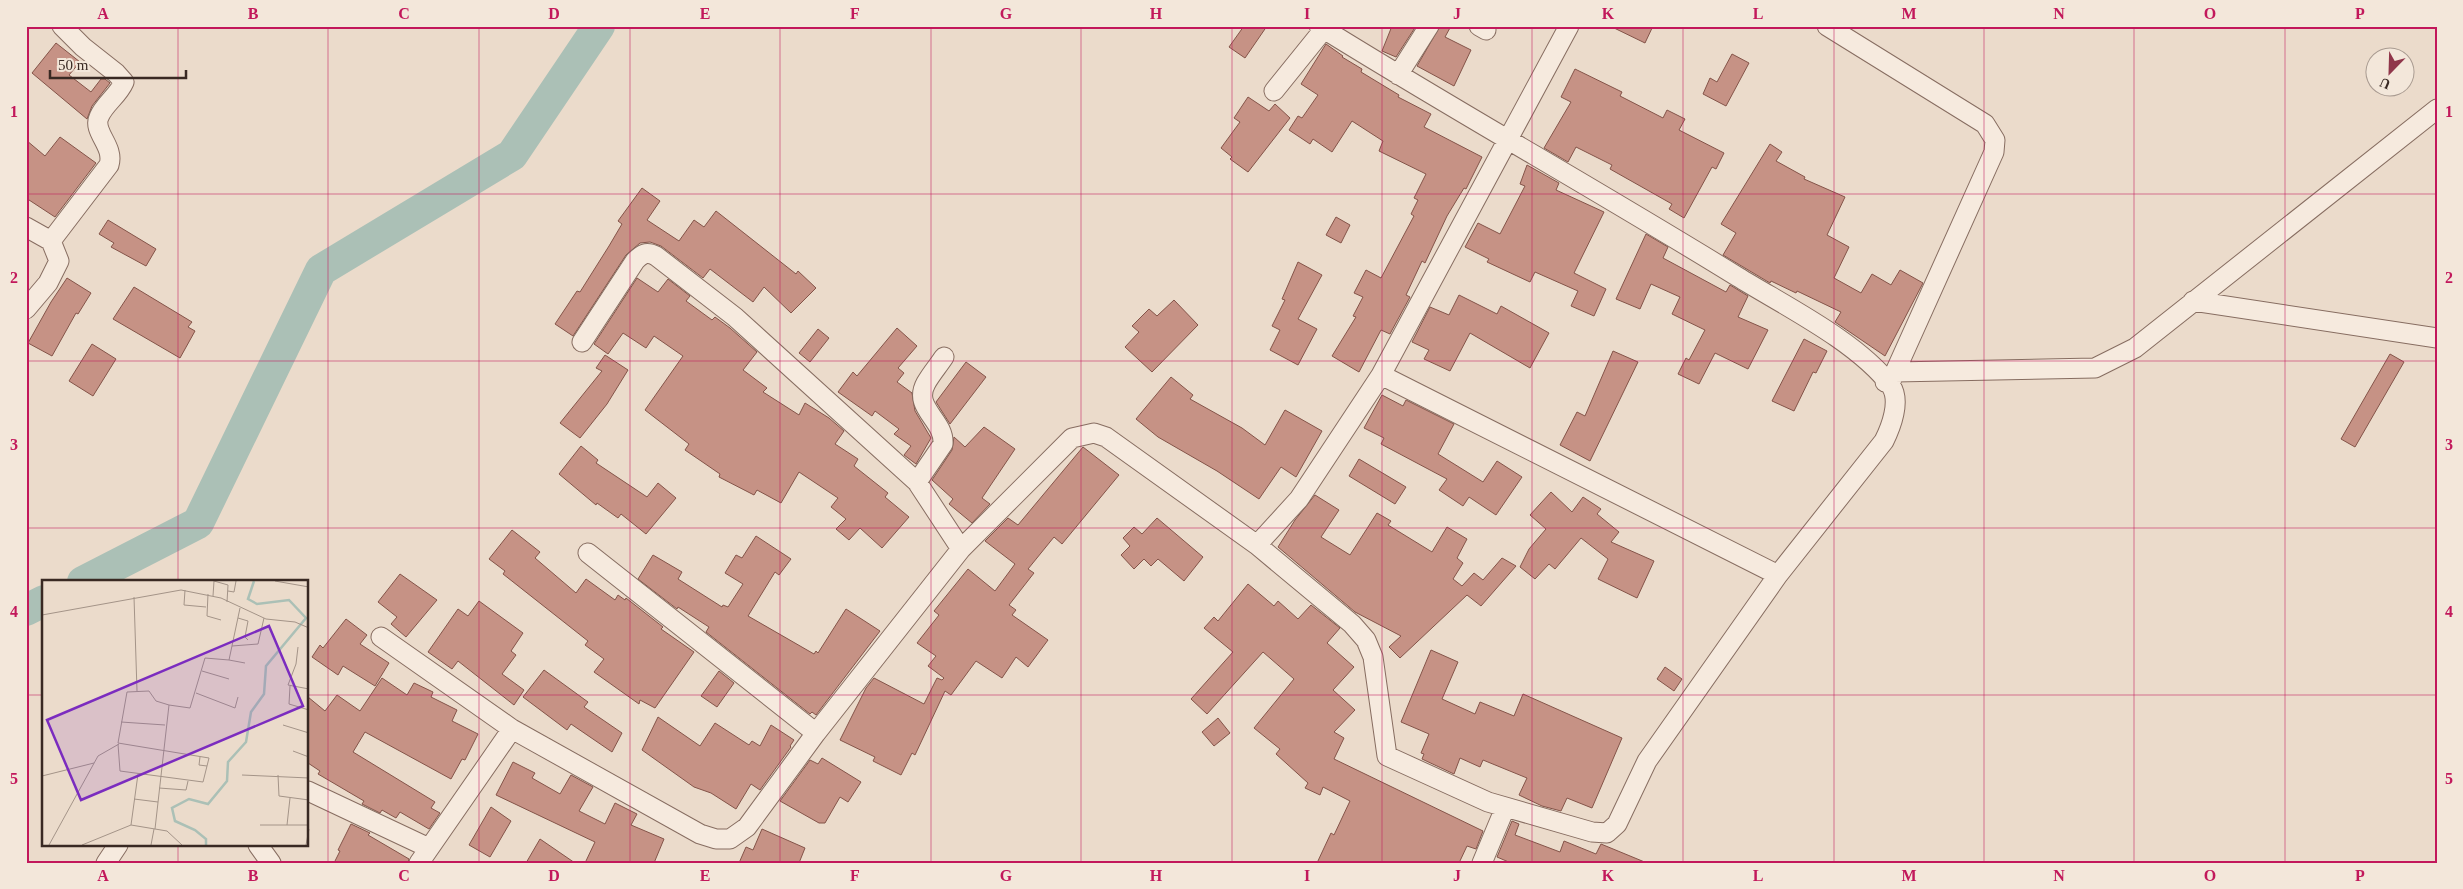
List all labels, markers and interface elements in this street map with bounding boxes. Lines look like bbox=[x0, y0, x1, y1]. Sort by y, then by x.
text: A bbox=[97, 5, 109, 22]
text: B bbox=[248, 5, 259, 22]
text: C bbox=[398, 5, 410, 22]
text: D bbox=[548, 5, 560, 22]
text: E bbox=[700, 5, 710, 22]
text: F bbox=[850, 5, 860, 22]
text: G bbox=[1000, 5, 1013, 22]
text: H bbox=[1150, 5, 1163, 22]
text: I bbox=[1304, 5, 1310, 22]
text: J bbox=[1453, 5, 1461, 22]
text: K bbox=[1602, 5, 1615, 22]
text: L bbox=[1753, 5, 1763, 22]
text: M bbox=[1901, 5, 1917, 22]
text: N bbox=[2053, 5, 2065, 22]
text: O bbox=[2204, 5, 2216, 22]
text: P bbox=[2355, 5, 2365, 22]
scale bar bbox=[50, 48, 186, 80]
north arrow bbox=[2366, 48, 2416, 98]
text: 50 m bbox=[58, 57, 89, 73]
text: U bbox=[2378, 75, 2393, 92]
text: 1 bbox=[10, 103, 18, 120]
text: 1 bbox=[2445, 103, 2453, 120]
text: 2 bbox=[10, 269, 18, 286]
text: 2 bbox=[2445, 269, 2453, 286]
text: 3 bbox=[10, 436, 18, 453]
text: 3 bbox=[2445, 436, 2453, 453]
inset map bbox=[42, 580, 309, 846]
text: 4 bbox=[10, 603, 18, 620]
text: 4 bbox=[2445, 603, 2453, 620]
text: 5 bbox=[10, 770, 18, 787]
text: 5 bbox=[2445, 770, 2453, 787]
text: A bbox=[97, 867, 109, 884]
text: B bbox=[248, 867, 259, 884]
text: C bbox=[398, 867, 410, 884]
text: D bbox=[548, 867, 560, 884]
text: E bbox=[700, 867, 710, 884]
text: F bbox=[850, 867, 860, 884]
text: G bbox=[1000, 867, 1013, 884]
text: H bbox=[1150, 867, 1163, 884]
text: I bbox=[1304, 867, 1310, 884]
text: J bbox=[1453, 867, 1461, 884]
text: K bbox=[1602, 867, 1615, 884]
text: L bbox=[1753, 867, 1763, 884]
text: M bbox=[1901, 867, 1917, 884]
text: N bbox=[2053, 867, 2065, 884]
text: O bbox=[2204, 867, 2216, 884]
text: P bbox=[2355, 867, 2365, 884]

